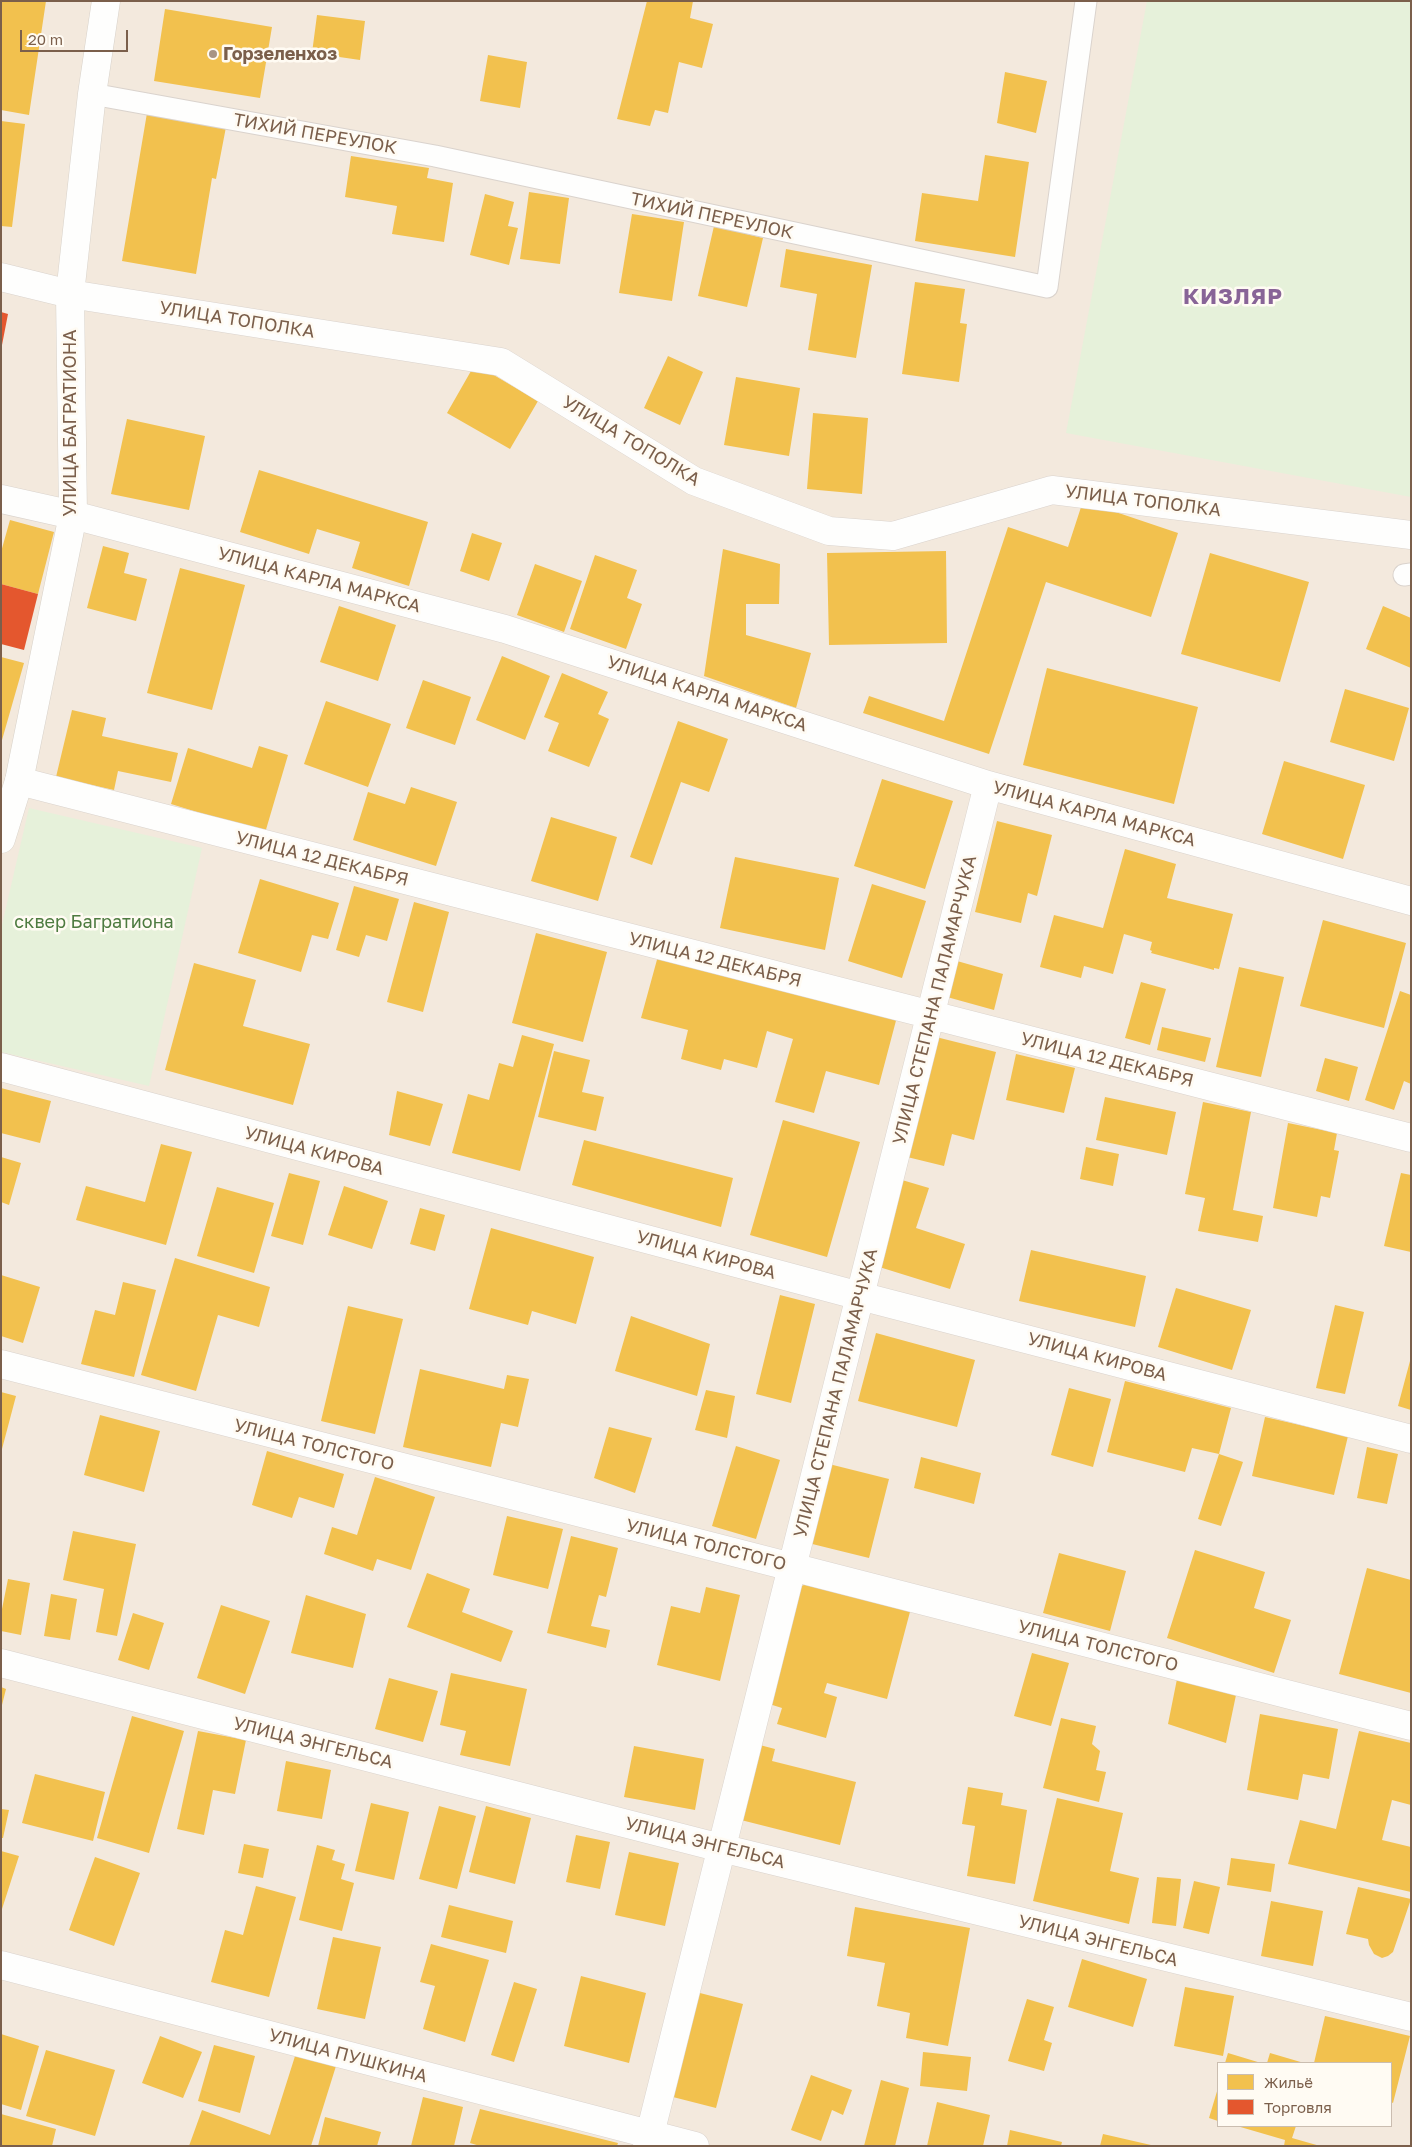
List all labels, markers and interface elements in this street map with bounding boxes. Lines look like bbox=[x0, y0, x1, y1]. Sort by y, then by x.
scale bar bbox=[22, 20, 130, 52]
text: 20 m bbox=[28, 30, 63, 48]
place label: Горзеленхоз bbox=[223, 43, 337, 65]
marker: Горзеленхоз bbox=[207, 48, 219, 60]
street label: ТИХИЙ ПЕРЕУЛОК bbox=[231, 109, 399, 159]
street label: ТИХИЙ ПЕРЕУЛОК bbox=[629, 188, 795, 244]
district label: КИЗЛЯР bbox=[1182, 284, 1284, 310]
street label: УЛИЦА ТОПОЛКА bbox=[158, 297, 316, 343]
street label: УЛИЦА БАГРАТИОНА bbox=[59, 329, 81, 517]
street label: УЛИЦА ТОПОЛКА bbox=[558, 391, 704, 491]
street label: УЛИЦА ТОПОЛКА bbox=[1064, 481, 1222, 521]
street label: УЛИЦА КАРЛА МАРКСА bbox=[215, 542, 423, 618]
street label: УЛИЦА КАРЛА МАРКСА bbox=[604, 651, 810, 737]
street label: УЛИЦА КАРЛА МАРКСА bbox=[990, 776, 1198, 852]
street label: УЛИЦА 12 ДЕКАБРЯ bbox=[233, 827, 411, 891]
street label: УЛИЦА СТЕПАНА ПАЛАМАРЧУКА bbox=[889, 853, 981, 1147]
park label: сквер Багратиона bbox=[14, 911, 174, 933]
street label: УЛИЦА 12 ДЕКАБРЯ bbox=[626, 928, 804, 992]
street label: УЛИЦА 12 ДЕКАБРЯ bbox=[1018, 1028, 1196, 1092]
street label: УЛИЦА КИРОВА bbox=[242, 1122, 386, 1180]
street label: УЛИЦА КИРОВА bbox=[634, 1226, 778, 1284]
street label: УЛИЦА СТЕПАНА ПАЛАМАРЧУКА bbox=[790, 1246, 882, 1540]
street label: УЛИЦА КИРОВА bbox=[1025, 1328, 1169, 1386]
street label: УЛИЦА ТОЛСТОГО bbox=[232, 1415, 396, 1475]
street label: УЛИЦА ТОЛСТОГО bbox=[624, 1515, 788, 1575]
street label: УЛИЦА ТОЛСТОГО bbox=[1016, 1616, 1180, 1676]
street label: УЛИЦА ЭНГЕЛЬСА bbox=[231, 1713, 395, 1773]
street label: УЛИЦА ЭНГЕЛЬСА bbox=[623, 1813, 787, 1873]
street label: УЛИЦА ЭНГЕЛЬСА bbox=[1016, 1911, 1180, 1971]
street label: УЛИЦА ПУШКИНА bbox=[266, 2024, 430, 2088]
legend bbox=[1217, 2062, 1392, 2127]
text: Жильё bbox=[1264, 2073, 1313, 2091]
text: Торговля bbox=[1264, 2098, 1332, 2116]

